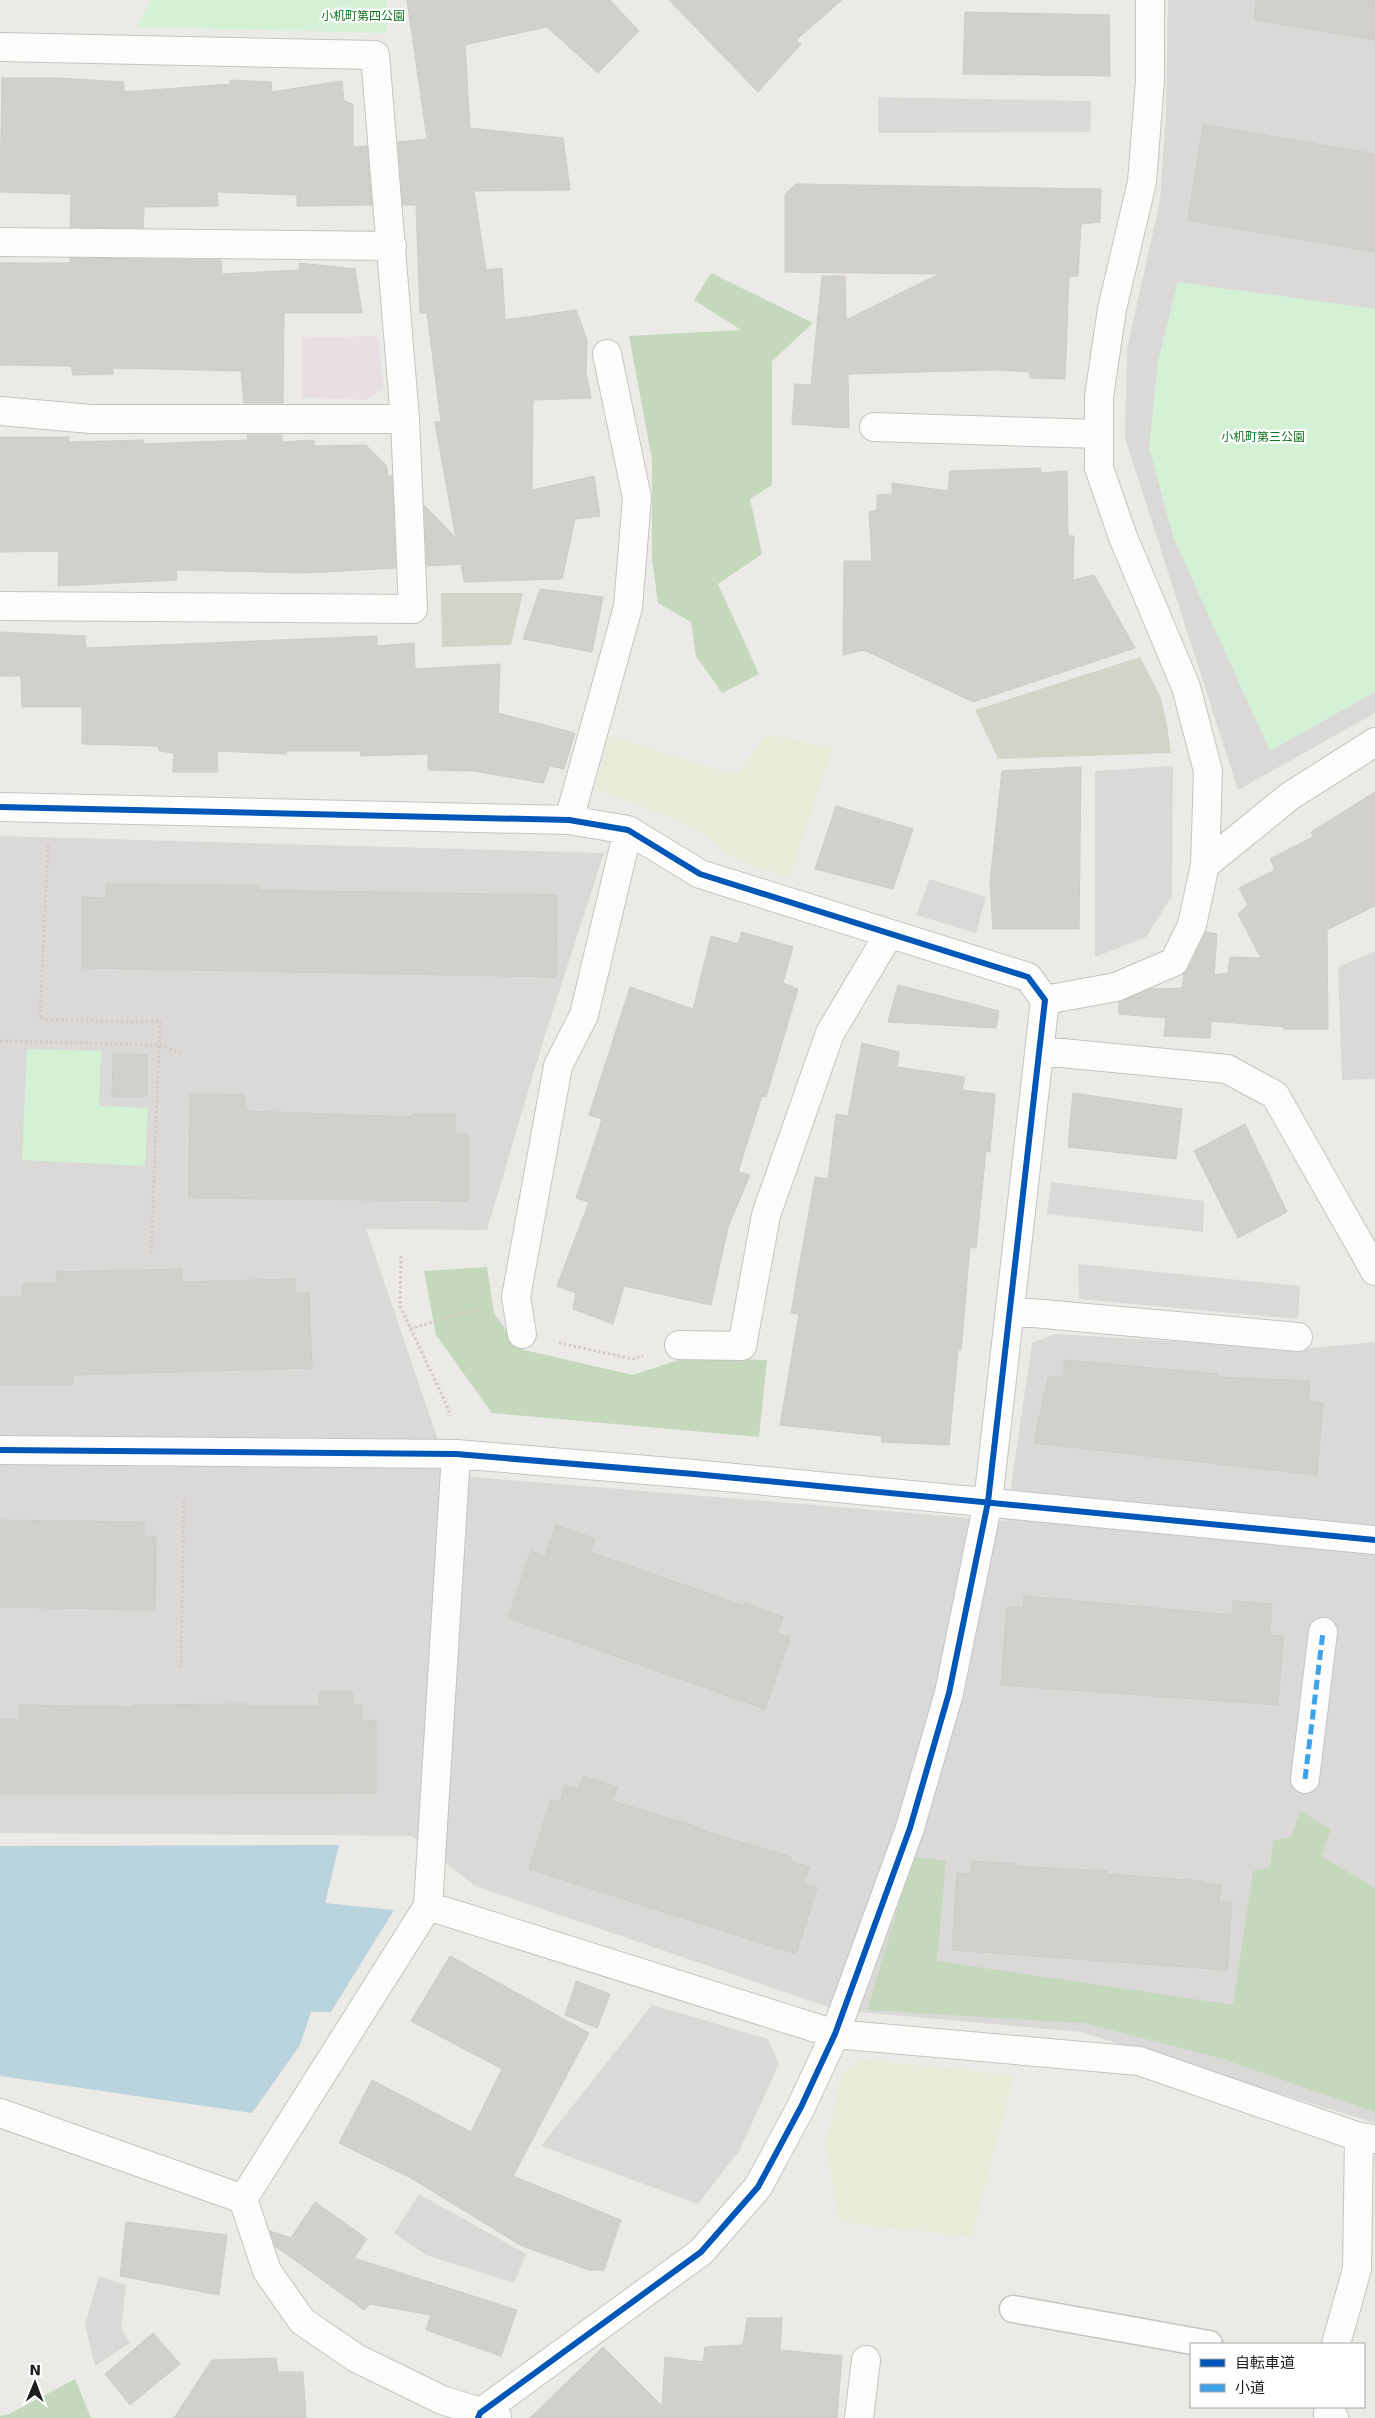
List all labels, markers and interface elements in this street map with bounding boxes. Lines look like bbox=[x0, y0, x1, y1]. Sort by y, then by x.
park label: 小机町第四公園 bbox=[321, 9, 405, 23]
park label: 小机町第三公園 bbox=[1221, 430, 1305, 444]
legend bbox=[1190, 2343, 1365, 2408]
text: 自転車道 bbox=[1235, 2354, 1295, 2372]
north arrow bbox=[10, 2358, 60, 2408]
text: N bbox=[29, 2362, 41, 2378]
text: 小道 bbox=[1235, 2379, 1265, 2397]

